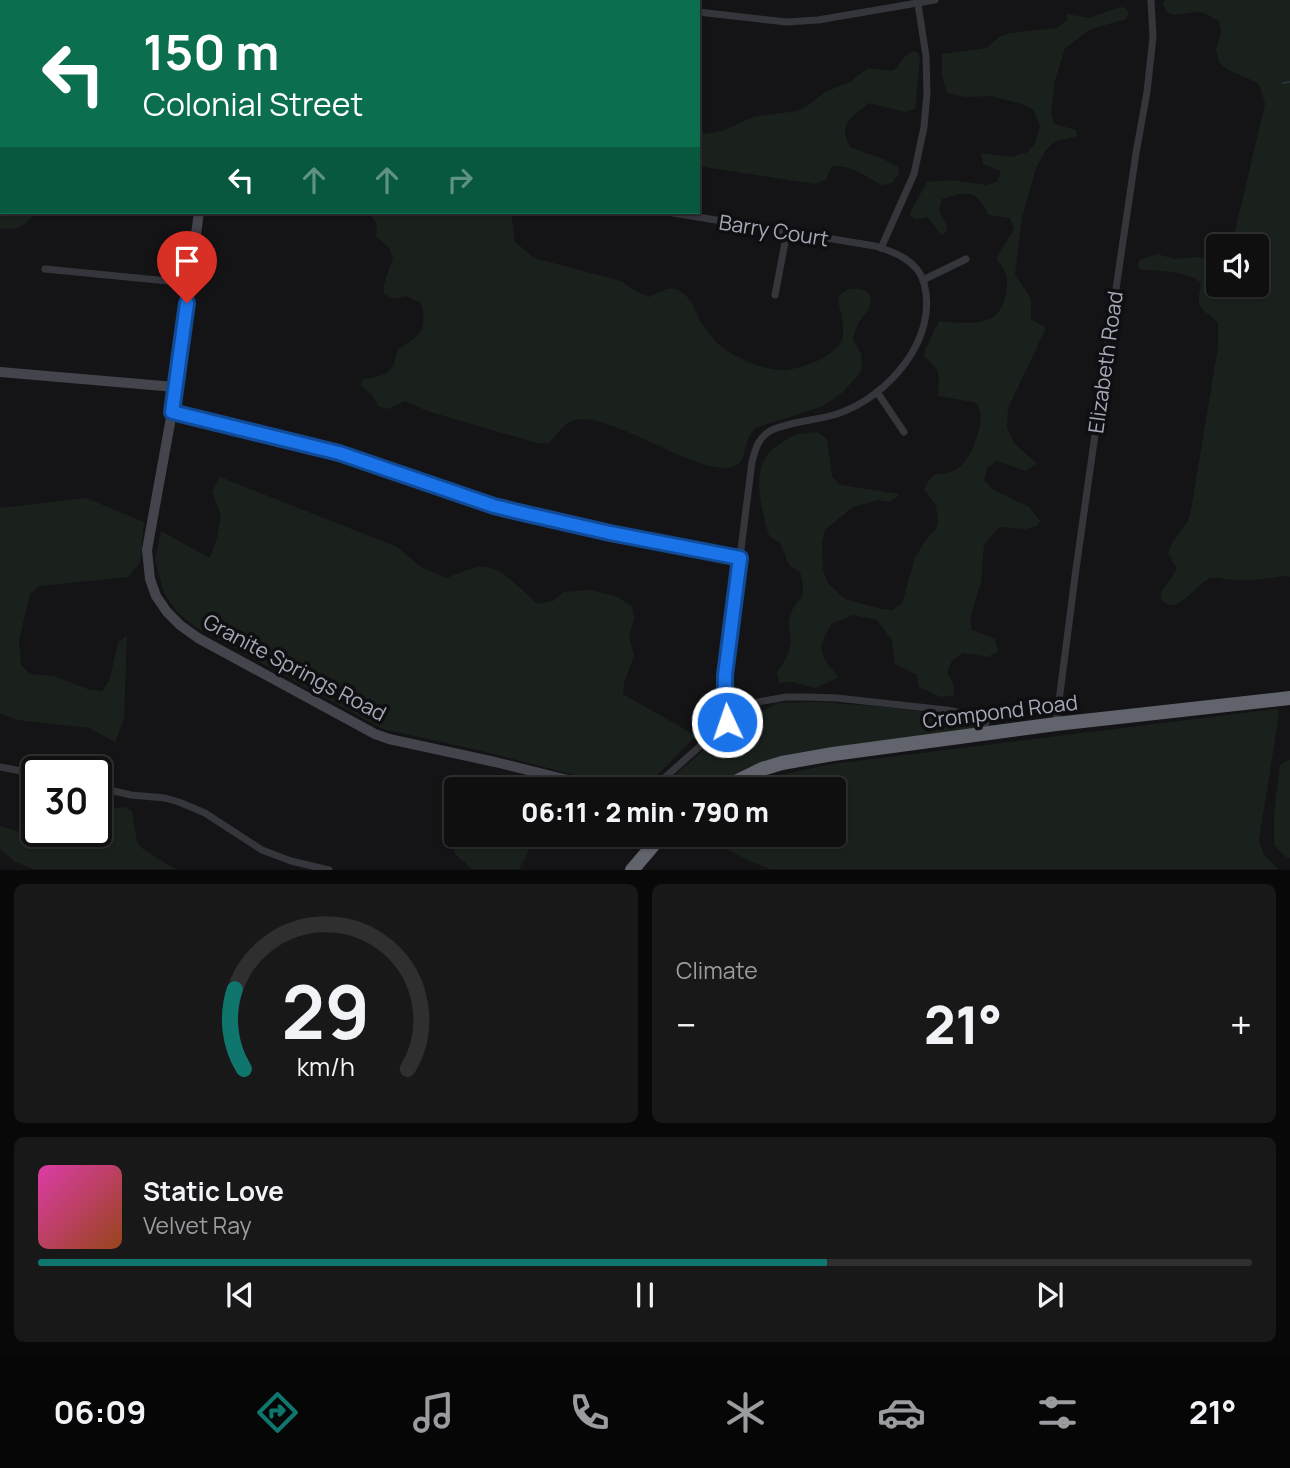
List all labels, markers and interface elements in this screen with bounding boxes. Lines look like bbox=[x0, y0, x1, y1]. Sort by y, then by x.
text: 150 m bbox=[143, 18, 279, 85]
icon: left bbox=[28, 28, 119, 119]
text: Colonial Street bbox=[143, 82, 363, 126]
icon: left bbox=[222, 161, 260, 199]
icon: ahead bbox=[295, 161, 333, 199]
icon: ahead bbox=[368, 161, 406, 199]
icon: right bbox=[441, 161, 479, 199]
street label: Barry Court bbox=[717, 208, 831, 252]
pin bbox=[157, 231, 217, 303]
map controls bbox=[1206, 234, 1269, 297]
button: sound bbox=[1206, 234, 1269, 297]
icon: arrive bbox=[168, 242, 206, 280]
street label: Elizabeth Road bbox=[1081, 289, 1129, 435]
street label: Granite Springs Road bbox=[199, 607, 391, 727]
position arrow bbox=[690, 685, 764, 759]
street label: Crompond Road bbox=[921, 688, 1079, 734]
speed limit sign: 30 bbox=[21, 756, 112, 847]
text: 06:11 · 2 min · 790 m bbox=[521, 794, 769, 830]
text: Climate bbox=[676, 954, 758, 986]
text: 29 bbox=[282, 962, 370, 1062]
text: 21° bbox=[924, 989, 1003, 1060]
text: − bbox=[676, 998, 697, 1050]
text: + bbox=[1230, 998, 1252, 1050]
text: km/h bbox=[297, 1049, 355, 1084]
text: Static Love bbox=[143, 1173, 284, 1209]
text: Velvet Ray bbox=[143, 1209, 252, 1241]
icon: previous bbox=[221, 1276, 259, 1314]
icon: pause bbox=[626, 1276, 664, 1314]
icon: next bbox=[1031, 1276, 1069, 1314]
icon: directions bbox=[253, 1388, 302, 1437]
icon: music bbox=[409, 1388, 458, 1437]
icon: phone bbox=[565, 1388, 614, 1437]
icon: climate bbox=[721, 1388, 770, 1437]
icon: car bbox=[877, 1388, 926, 1437]
icon: filters bbox=[1033, 1388, 1082, 1437]
text: 06:09 bbox=[53, 1390, 146, 1434]
text: 21° bbox=[1189, 1390, 1236, 1434]

